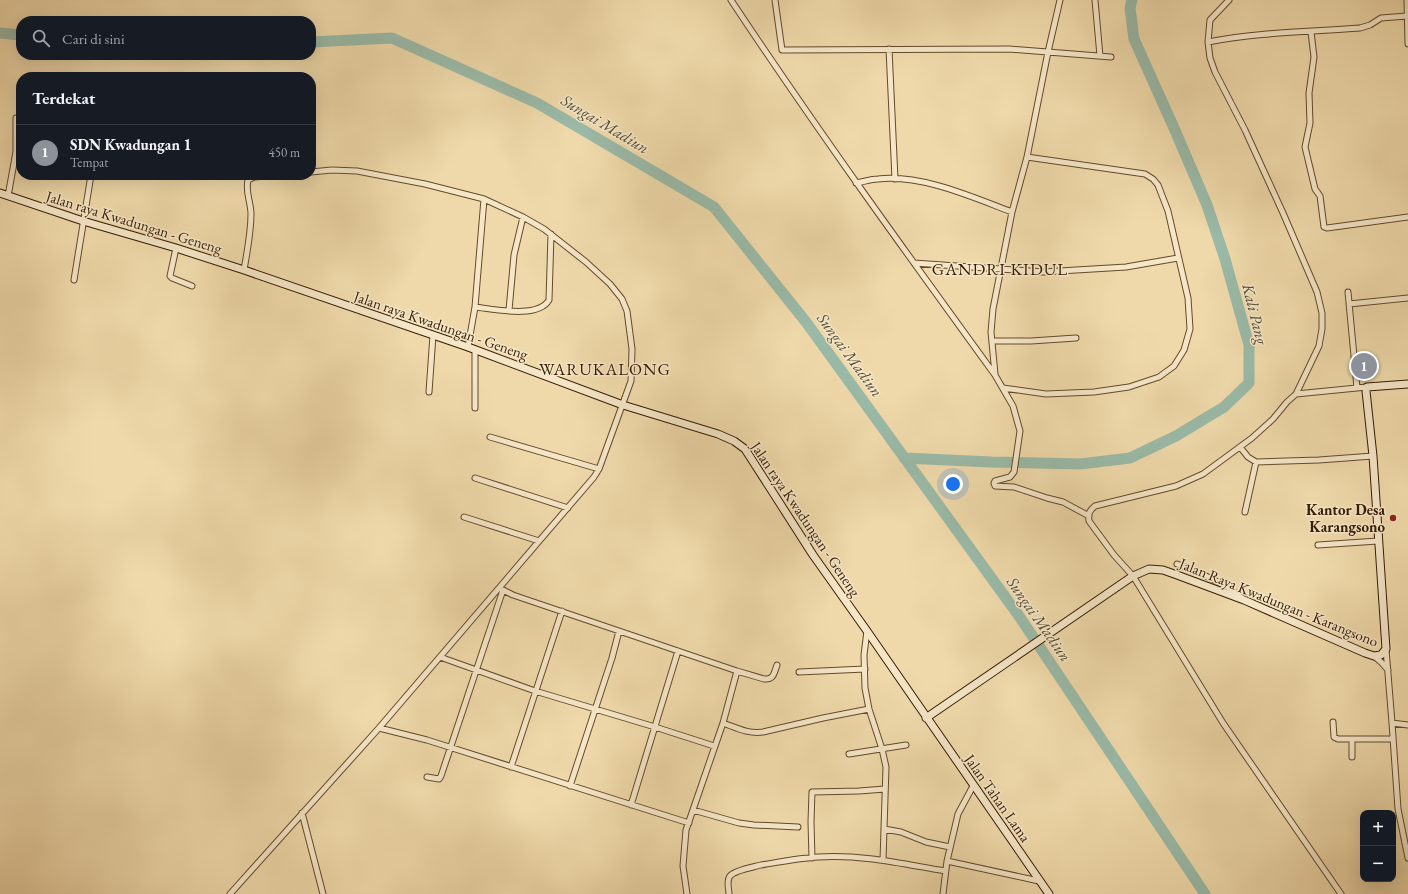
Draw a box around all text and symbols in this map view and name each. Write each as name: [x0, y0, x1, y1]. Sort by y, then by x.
search box: [16, 16, 316, 60]
icon: search: [30, 27, 52, 49]
text: Cari di sini: [62, 29, 125, 48]
text: Terdekat: [32, 87, 95, 109]
water label: Sungai Madiun: [556, 89, 653, 158]
text: SDN Kwadungan 1: [70, 135, 191, 154]
text: 1: [42, 144, 48, 161]
text: 450 m: [269, 144, 300, 161]
text: Tempat: [70, 154, 108, 171]
street label: Jalan raya Kwadungan - Geneng: [42, 186, 225, 258]
district label: GANDRI KIDUL: [932, 258, 1068, 280]
water label: Kali Pang: [1237, 280, 1273, 348]
street label: Jalan raya Kwadungan - Geneng: [350, 286, 531, 364]
water label: Sungai Madiun: [812, 308, 887, 401]
pin: 1: [1351, 351, 1377, 381]
district label: WARUKALONG: [539, 358, 671, 380]
street label: Jalan raya Kwadungan - Geneng: [746, 436, 865, 601]
your location: [943, 474, 963, 494]
place label: Kantor Desa Karangsono: [1306, 500, 1385, 536]
marker: Kantor Desa Karangsono: [1388, 513, 1398, 523]
street label: Jalan Raya Kwadungan - Karangsono: [1175, 553, 1381, 651]
water label: Sungai Madiun: [1002, 572, 1076, 665]
street label: Jalan Tahan Lama: [960, 749, 1035, 846]
map controls: [1360, 810, 1396, 882]
button: +: [1360, 810, 1396, 846]
button: −: [1360, 846, 1396, 882]

